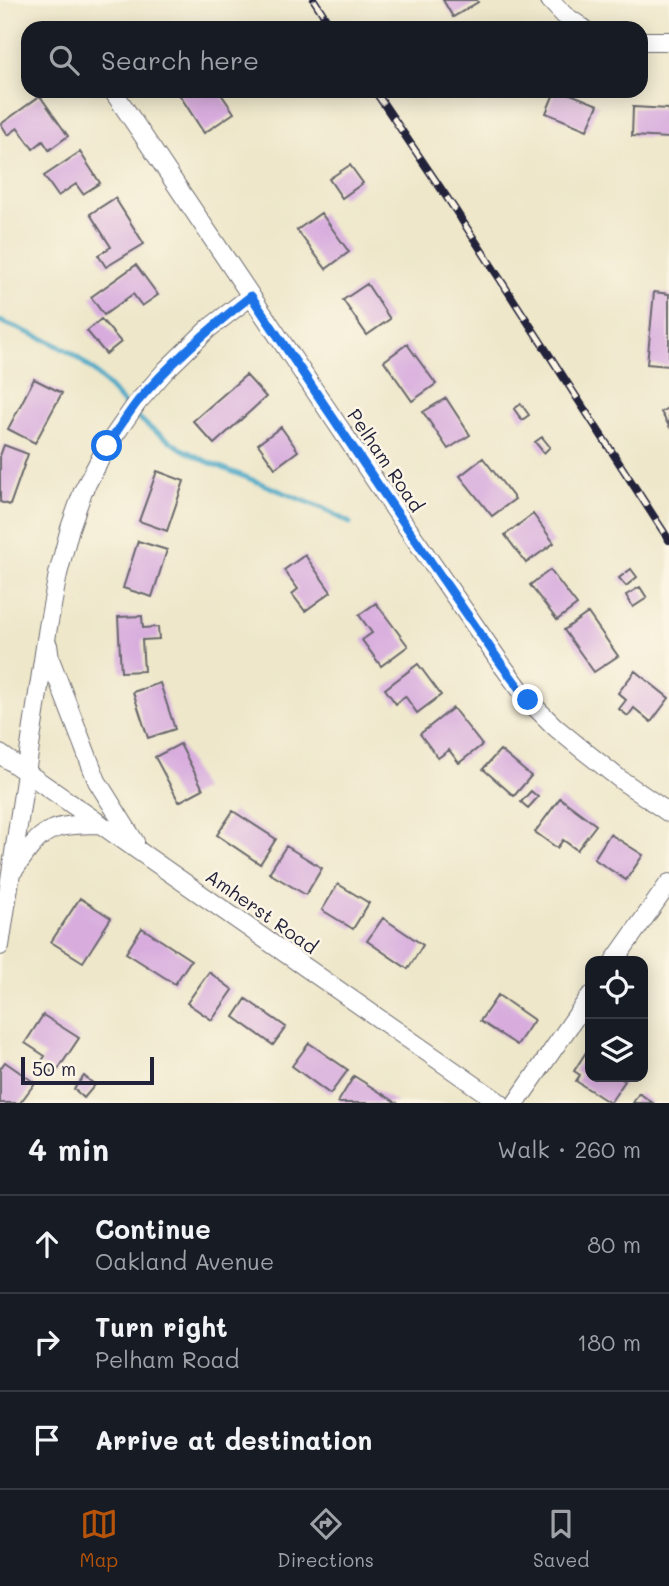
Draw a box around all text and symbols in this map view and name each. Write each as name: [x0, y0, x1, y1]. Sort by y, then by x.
search box: [21, 21, 648, 98]
icon: search: [45, 41, 83, 79]
text: Search here: [101, 43, 259, 77]
street label: Pelham Road: [342, 404, 430, 516]
route start: [91, 430, 122, 461]
route end: [512, 684, 543, 715]
street label: Amherst Road: [201, 863, 323, 959]
map controls: [585, 956, 648, 1082]
button: locate: [585, 956, 648, 1019]
button: layers: [585, 1019, 648, 1082]
scale bar: [21, 1054, 154, 1086]
text: 50 m: [32, 1056, 76, 1081]
text: 4 min: [28, 1129, 109, 1169]
text: Walk · 260 m: [497, 1134, 641, 1164]
text: Continue: [95, 1212, 211, 1246]
icon: ahead: [28, 1225, 66, 1263]
text: 80 m: [587, 1229, 641, 1259]
text: Oakland Avenue: [95, 1246, 274, 1276]
text: Turn right: [95, 1310, 228, 1344]
icon: right: [28, 1323, 66, 1361]
text: 180 m: [577, 1327, 641, 1357]
text: Pelham Road: [95, 1344, 239, 1374]
icon: arrive: [28, 1421, 66, 1459]
text: Arrive at destination: [95, 1423, 372, 1457]
tab: Map: [80, 1505, 118, 1572]
tab: Directions: [277, 1505, 374, 1572]
tab: Saved: [533, 1505, 589, 1572]

